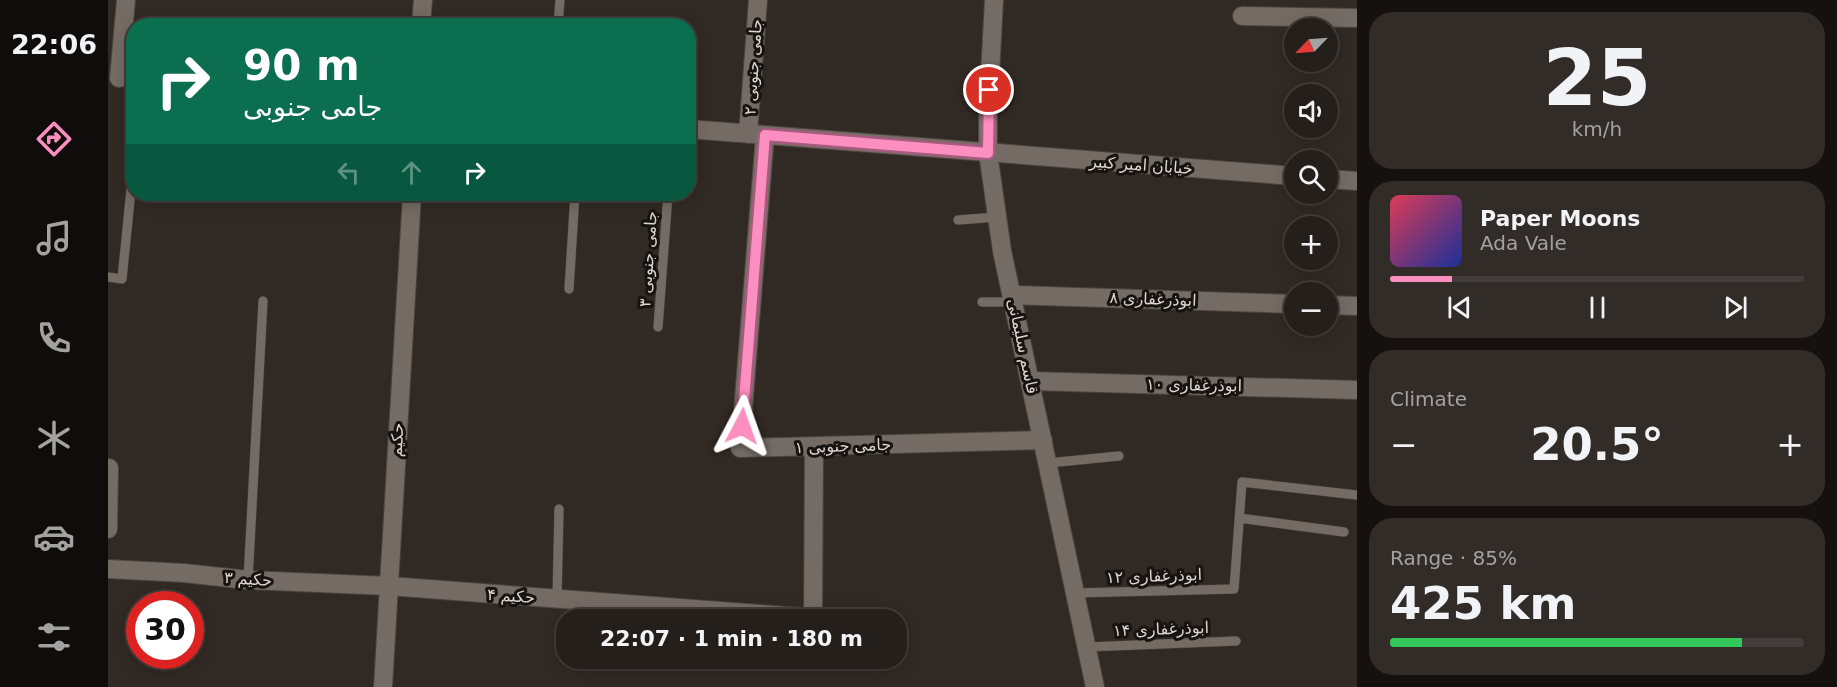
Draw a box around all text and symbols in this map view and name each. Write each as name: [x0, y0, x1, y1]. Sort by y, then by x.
street label: جامی جنوبی ۲: [740, 18, 767, 116]
north arrow: [1284, 18, 1338, 72]
map controls: [1284, 18, 1338, 336]
text: 22:06: [11, 29, 97, 60]
text: 25: [1543, 33, 1651, 123]
text: 90 m: [243, 41, 360, 90]
icon: right: [144, 42, 222, 120]
pin: [963, 64, 1014, 115]
icon: arrive: [972, 73, 1005, 106]
button: sound: [1284, 84, 1338, 138]
text: جامی جنوبی: [243, 91, 382, 122]
text: km/h: [1572, 117, 1622, 141]
icon: directions: [33, 118, 75, 160]
button: search: [1284, 150, 1338, 204]
street label: خیابان امیر کبیر: [1088, 152, 1193, 179]
icon: left: [332, 156, 365, 189]
icon: ahead: [395, 156, 428, 189]
icon: right: [458, 156, 491, 189]
text: Paper Moons: [1480, 206, 1640, 231]
street label: جامی جنوبی ۳: [635, 210, 662, 308]
button: +: [1284, 216, 1338, 270]
icon: music: [33, 217, 75, 259]
text: Ada Vale: [1480, 231, 1567, 255]
button: −: [1284, 282, 1338, 336]
street label: ابوذرغفاری ۸: [1109, 288, 1197, 311]
icon: previous: [1443, 291, 1476, 324]
icon: pause: [1581, 291, 1614, 324]
icon: next: [1719, 291, 1752, 324]
street label: قاسم سلیمانی: [1004, 297, 1042, 395]
icon: phone: [33, 317, 75, 359]
street label: ابوذرغفاری ۱۰: [1146, 375, 1242, 396]
text: Climate: [1390, 387, 1467, 411]
position arrow: [710, 394, 774, 458]
icon: climate: [33, 417, 75, 459]
text: 20.5°: [1530, 418, 1664, 471]
street label: حکیم: [387, 422, 407, 458]
text: −: [1390, 425, 1418, 464]
text: +: [1776, 425, 1804, 464]
street label: جامی جنوبی ۱: [795, 435, 891, 458]
icon: car: [33, 516, 75, 558]
text: Range · 85%: [1390, 546, 1517, 570]
street label: ابوذرغفاری ۱۲: [1106, 565, 1202, 588]
street label: حکیم ۳: [223, 568, 273, 590]
text: 425 km: [1390, 577, 1576, 630]
street label: حکیم ۴: [486, 585, 536, 607]
speed limit sign: 30: [126, 591, 204, 669]
icon: filters: [33, 616, 75, 658]
street label: ابوذرغفاری ۱۴: [1113, 618, 1209, 641]
text: 22:07 · 1 min · 180 m: [600, 626, 863, 651]

